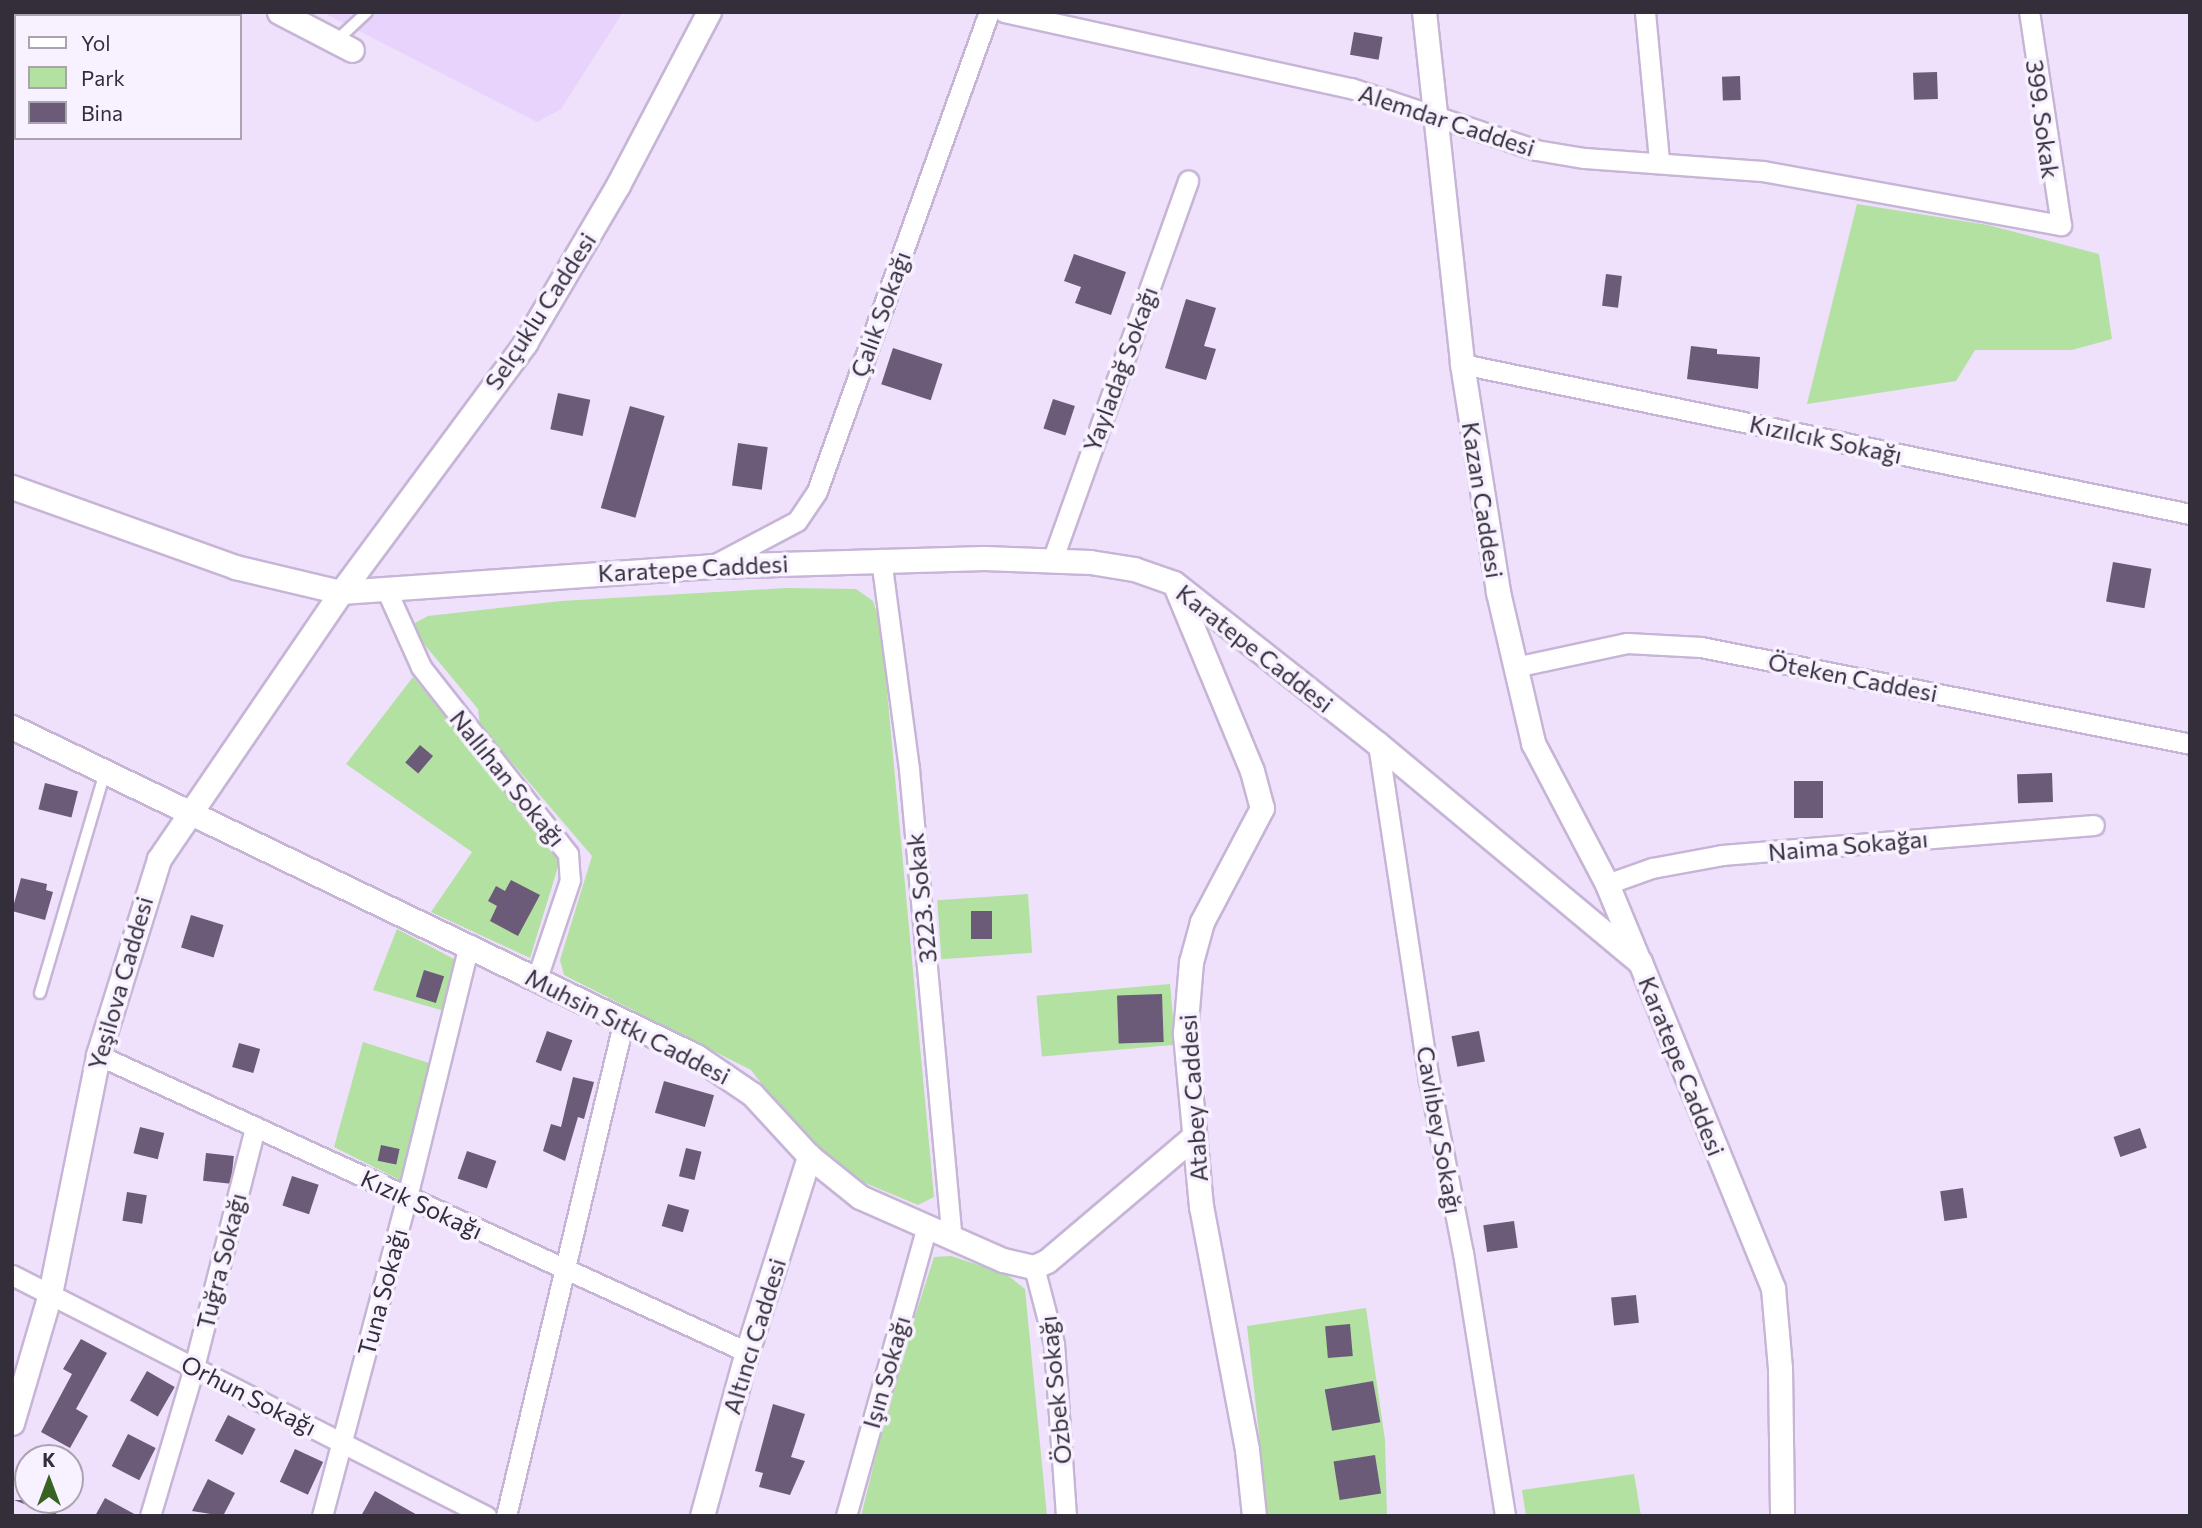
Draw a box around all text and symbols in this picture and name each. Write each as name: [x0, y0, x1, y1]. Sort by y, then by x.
legend: [14, 14, 242, 140]
text: Yol: [81, 30, 111, 55]
street label: 399. Sokak: [2020, 58, 2066, 180]
text: Park: [81, 65, 125, 90]
street label: Alemdar Caddesi: [1355, 78, 1539, 162]
text: Bina: [81, 100, 123, 125]
street label: Selçuklu Caddesi: [478, 227, 602, 395]
street label: Çalık Sokağı: [844, 247, 916, 381]
street label: Yayladağ Sokağı: [1077, 282, 1163, 456]
street label: Kızılcık Sokağı: [1747, 409, 1905, 469]
street label: Kazan Caddesi: [1456, 420, 1510, 580]
street label: Karatepe Caddesi: [597, 549, 789, 587]
street label: Karatepe Caddesi: [1171, 578, 1339, 718]
street label: Öteken Caddesi: [1766, 646, 1940, 708]
street label: Nallıhan Sokağı: [444, 704, 572, 852]
street label: Naima Sokağaı: [1767, 824, 1929, 866]
street label: 3223. Sokak: [900, 831, 942, 965]
street label: Yeşilova Caddesi: [82, 893, 158, 1073]
street label: Muhsin Sıtkı Caddesi: [521, 962, 735, 1090]
street label: Karatepe Caddesi: [1633, 972, 1731, 1160]
street label: Atabey Caddesi: [1173, 1013, 1213, 1183]
street label: Cavlıbey Sokağı: [1411, 1044, 1469, 1216]
street label: Kızık Sokağı: [356, 1163, 488, 1245]
street label: Tuğra Sokağı: [190, 1190, 252, 1332]
street label: Tuna Sokağı: [351, 1225, 413, 1359]
street label: Altıncı Caddesi: [717, 1255, 791, 1417]
street label: Işın Sokağı: [856, 1313, 916, 1431]
street label: Özbek Sokağı: [1033, 1314, 1077, 1466]
street label: Orhun Sokağı: [177, 1349, 321, 1441]
north arrow: [14, 1444, 84, 1514]
text: K: [42, 1448, 56, 1471]

